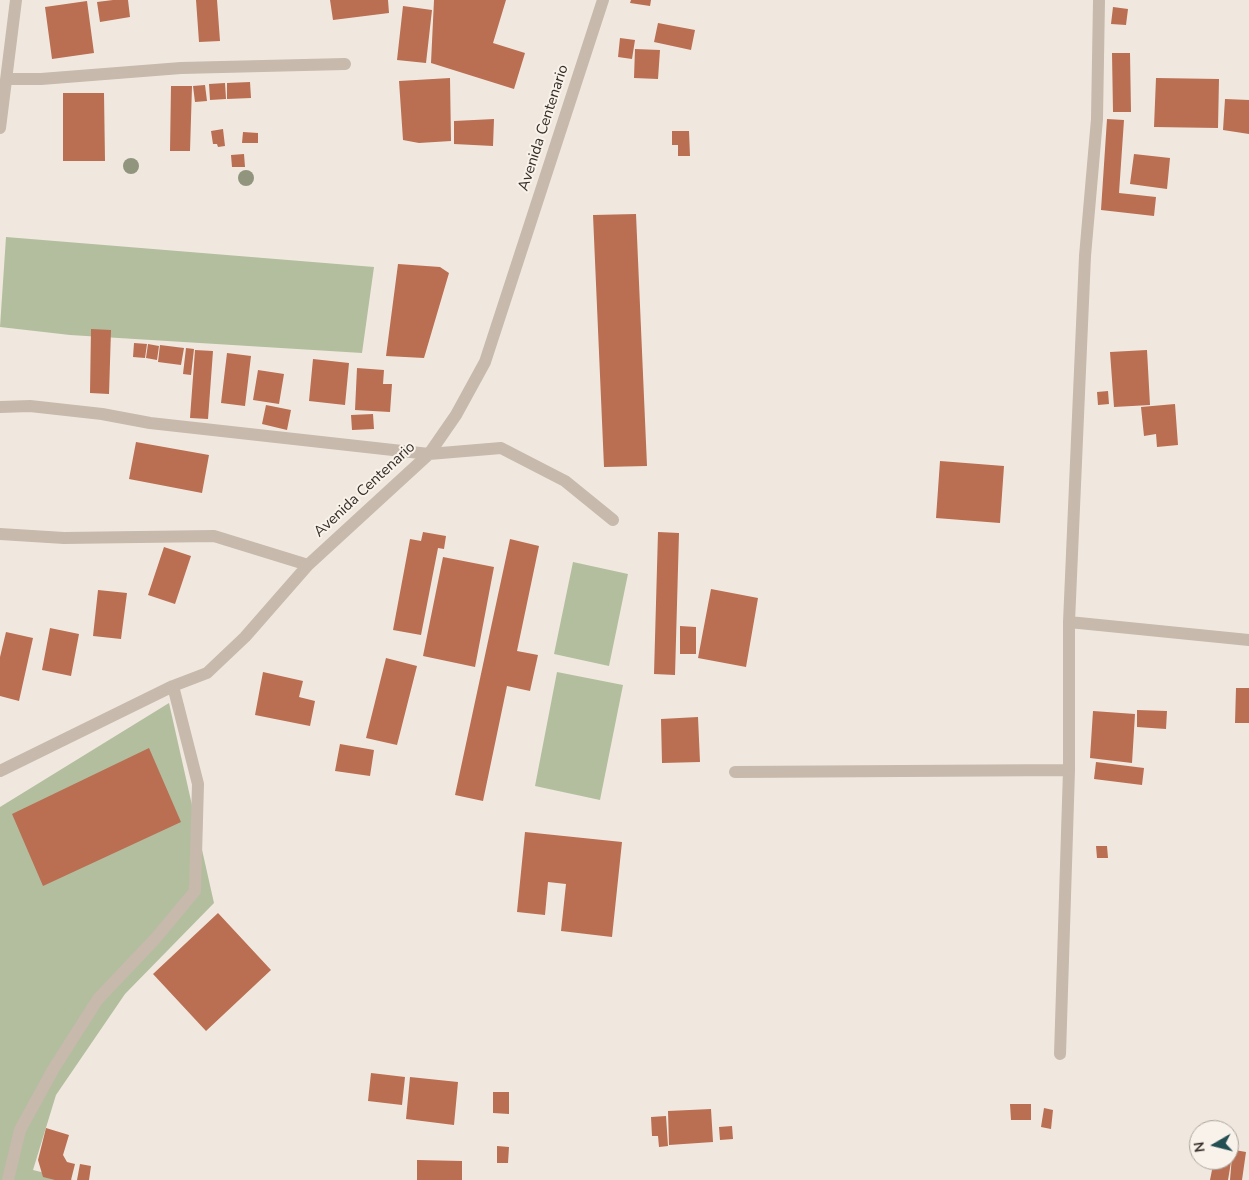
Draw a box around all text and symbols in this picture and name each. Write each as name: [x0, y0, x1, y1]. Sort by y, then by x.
street label: Avenida Centenario: [515, 63, 573, 193]
street label: Avenida Centenario: [311, 439, 419, 541]
north arrow: [1189, 1120, 1239, 1170]
text: N: [1190, 1141, 1210, 1154]

